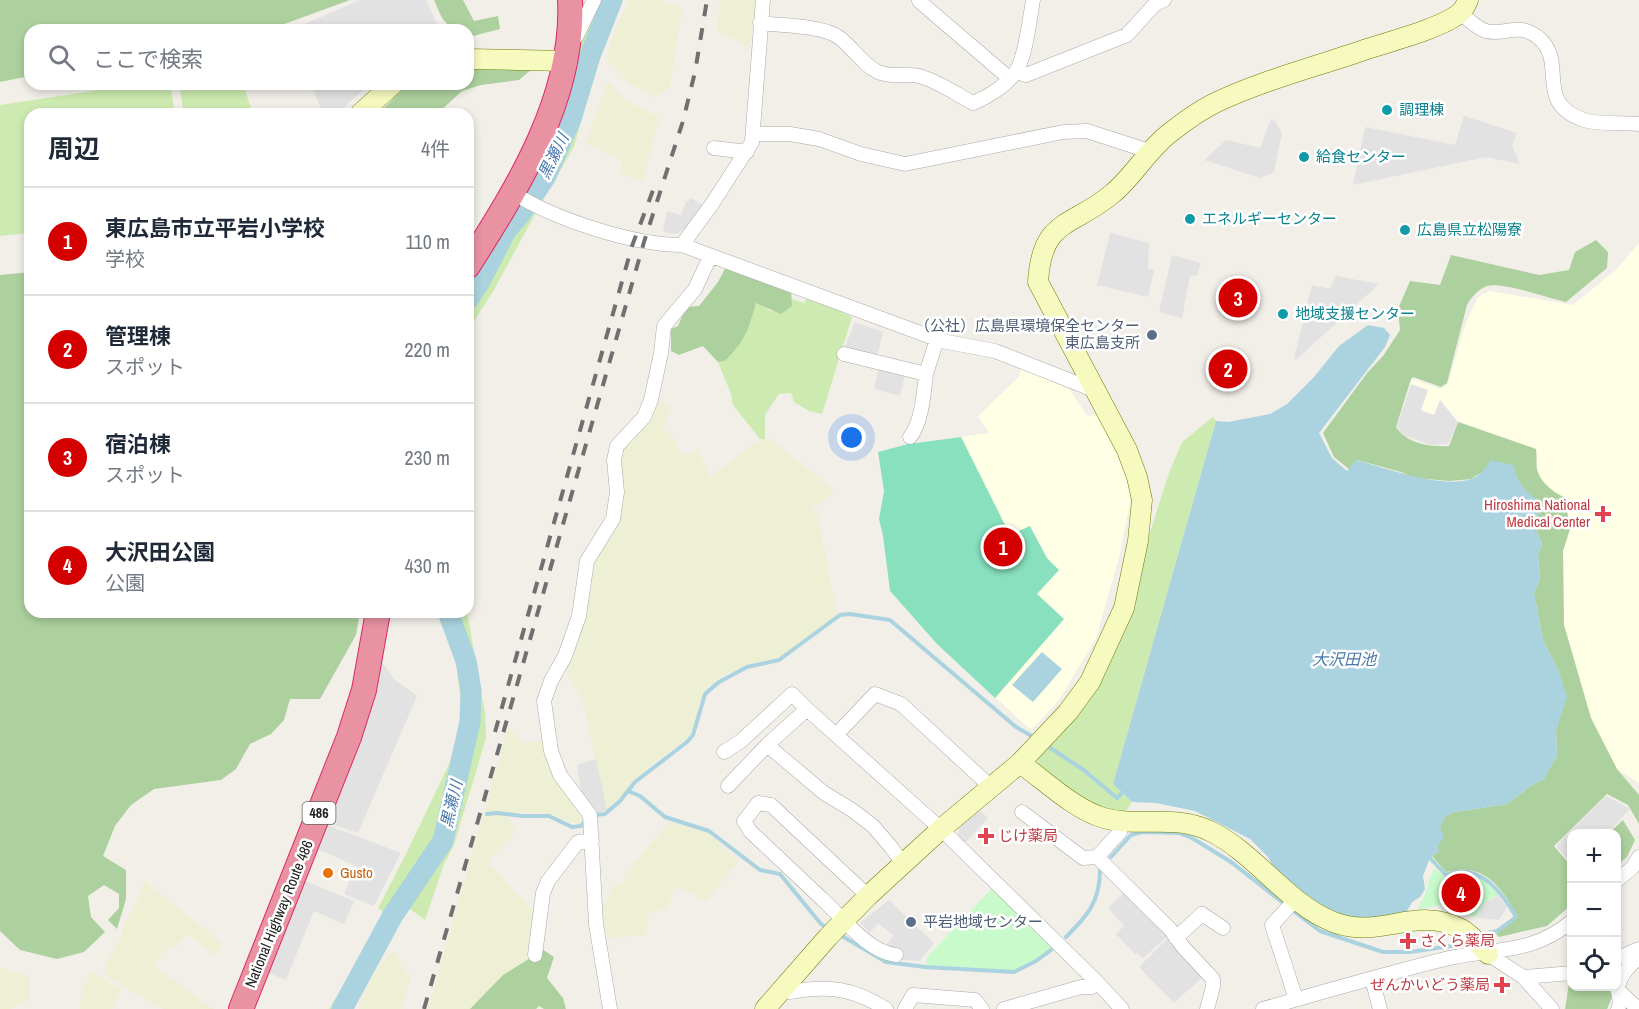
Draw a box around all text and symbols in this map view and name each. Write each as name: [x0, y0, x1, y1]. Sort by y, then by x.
search box: [24, 24, 474, 90]
icon: search: [45, 41, 78, 74]
text: ここで検索: [93, 44, 203, 74]
place label: 調理棟: [1399, 99, 1444, 120]
marker: 調理棟: [1380, 103, 1394, 117]
water label: 黒瀬川: [533, 128, 574, 182]
text: 周辺: [48, 131, 100, 166]
text: 4件: [421, 135, 450, 162]
place label: 給食センター: [1316, 146, 1406, 167]
marker: 給食センター: [1297, 150, 1311, 164]
place label: エネルギーセンター: [1202, 208, 1337, 229]
marker: エネルギーセンター: [1183, 212, 1197, 226]
text: 東広島市立平岩小学校: [105, 213, 325, 243]
place label: 広島県立松陽寮: [1417, 219, 1522, 240]
marker: 広島県立松陽寮: [1398, 223, 1412, 237]
text: 1: [63, 228, 72, 255]
text: 110 m: [406, 228, 450, 255]
text: 学校: [105, 245, 145, 272]
pin: 3: [1218, 276, 1258, 320]
place label: 地域支援センター: [1295, 303, 1415, 324]
marker: 地域支援センター: [1276, 307, 1290, 321]
place label: （公社）広島県環境保全センター 東広島支所: [915, 315, 1140, 353]
text: 管理棟: [105, 321, 171, 351]
marker: （公社）広島県環境保全センター 東広島支所: [1145, 328, 1159, 342]
text: 2: [63, 336, 72, 363]
text: 220 m: [404, 336, 450, 363]
pin: 2: [1208, 346, 1248, 392]
text: スポット: [105, 353, 185, 380]
your location: [837, 423, 866, 452]
text: 宿泊棟: [105, 429, 171, 459]
text: 3: [63, 444, 72, 471]
text: 230 m: [404, 444, 450, 471]
text: スポット: [105, 461, 185, 488]
place label: Hiroshima National Medical Center: [1484, 494, 1590, 532]
marker: Hiroshima National Medical Center: [1594, 505, 1612, 523]
pin: 1: [984, 524, 1022, 570]
text: 大沢田公園: [105, 537, 215, 567]
text: 4: [63, 552, 72, 579]
text: 430 m: [404, 552, 450, 579]
text: 公園: [105, 569, 145, 596]
water label: 大沢田池: [1312, 648, 1378, 670]
water label: 黒瀬川: [435, 776, 468, 830]
road number: 486: [302, 802, 336, 824]
place label: じけ薬局: [998, 825, 1058, 846]
marker: じけ薬局: [979, 829, 993, 843]
map controls: [1567, 829, 1621, 991]
button: +: [1567, 829, 1621, 883]
street label: National Highway Route 486: [239, 837, 318, 991]
place label: Gusto: [340, 862, 373, 883]
marker: Gusto: [321, 866, 335, 880]
pin: 4: [1442, 870, 1480, 916]
button: −: [1567, 883, 1621, 937]
place label: 平岩地域センター: [923, 911, 1043, 932]
marker: 平岩地域センター: [904, 915, 918, 929]
place label: さくら薬局: [1420, 930, 1495, 951]
marker: さくら薬局: [1401, 934, 1415, 948]
button: locate: [1567, 937, 1621, 991]
place label: ぜんかいどう薬局: [1370, 974, 1490, 995]
marker: ぜんかいどう薬局: [1495, 978, 1509, 992]

